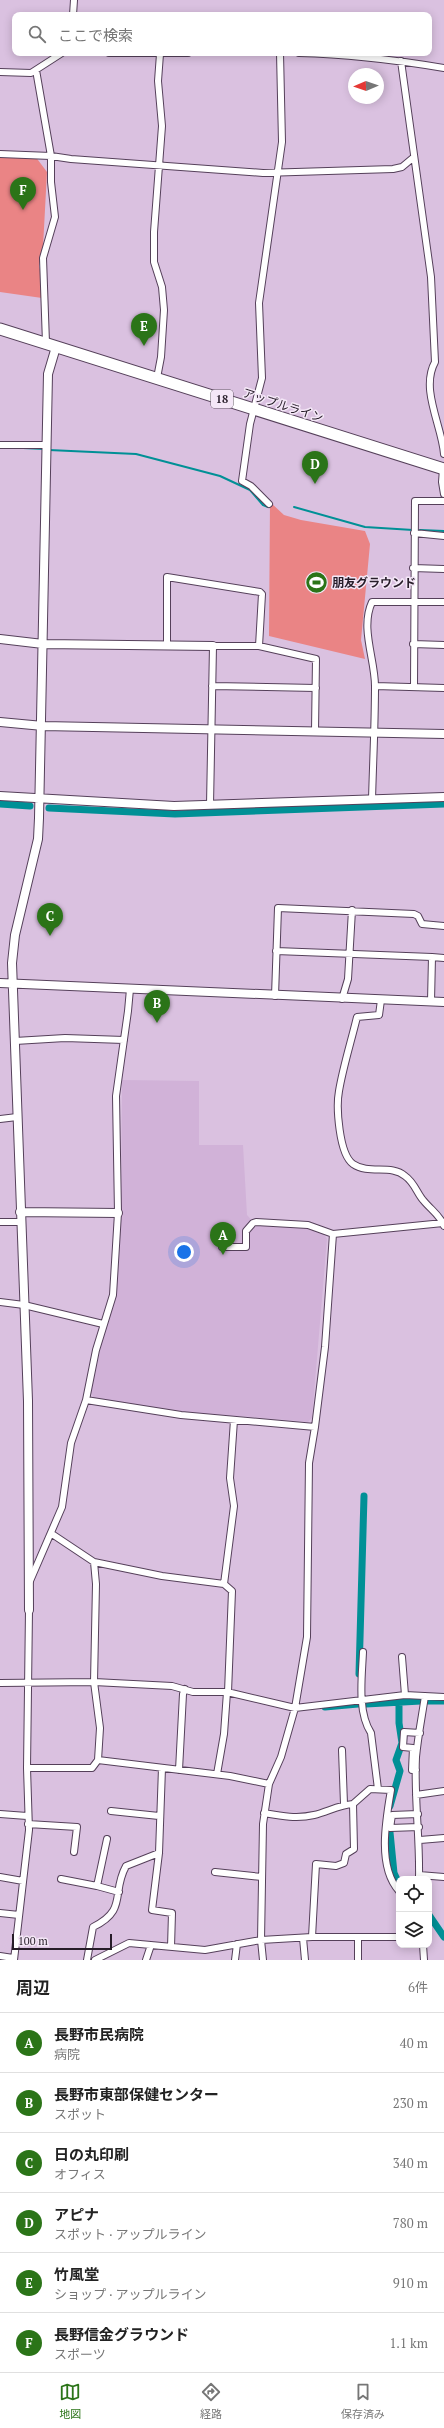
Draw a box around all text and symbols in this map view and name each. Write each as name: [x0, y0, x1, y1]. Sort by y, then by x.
search box: [12, 12, 432, 56]
icon: search: [26, 23, 48, 45]
text: ここで検索: [58, 25, 133, 45]
north arrow: [348, 68, 384, 104]
pin: F: [10, 177, 36, 210]
pin: E: [131, 313, 157, 346]
street label: アップルライン: [241, 385, 325, 425]
road number: 18: [211, 390, 233, 408]
pin: D: [302, 451, 328, 484]
sports icon: 朋友グラウンド: [304, 569, 330, 595]
place label: 朋友グラウンド: [332, 575, 416, 590]
pin: C: [37, 903, 63, 936]
pin: B: [144, 990, 170, 1023]
pin: A: [210, 1222, 236, 1255]
your location: [174, 1242, 194, 1262]
map controls: [396, 1876, 432, 1948]
button: locate: [396, 1876, 432, 1912]
button: layers: [396, 1912, 432, 1948]
scale bar: [12, 1932, 112, 1951]
text: 100 m: [18, 1934, 48, 1948]
text: 周辺: [16, 1976, 50, 1999]
text: 6件: [408, 1978, 428, 1996]
text: 長野市民病院: [54, 2024, 144, 2044]
text: A: [24, 2034, 34, 2052]
text: 40 m: [400, 2034, 428, 2052]
text: 病院: [54, 2045, 80, 2063]
text: 長野市東部保健センター: [54, 2084, 219, 2104]
text: B: [25, 2094, 33, 2112]
text: 230 m: [393, 2094, 428, 2112]
text: スポット: [54, 2105, 106, 2123]
text: 日の丸印刷: [54, 2144, 129, 2164]
text: C: [25, 2154, 33, 2172]
text: 340 m: [393, 2154, 428, 2172]
text: オフィス: [54, 2165, 106, 2183]
text: アピナ: [54, 2204, 99, 2224]
text: D: [24, 2214, 34, 2232]
text: 780 m: [393, 2214, 428, 2232]
text: スポット · アップルライン: [54, 2225, 206, 2243]
text: 竹風堂: [54, 2264, 99, 2284]
text: E: [25, 2274, 33, 2292]
text: 910 m: [393, 2274, 428, 2292]
text: ショップ · アップルライン: [54, 2285, 206, 2303]
text: 長野信金グラウンド: [54, 2324, 189, 2344]
text: F: [25, 2334, 33, 2352]
text: 1.1 km: [389, 2334, 428, 2352]
text: スポーツ: [54, 2345, 106, 2363]
tab: 地図: [59, 2381, 81, 2421]
tab: 経路: [200, 2381, 222, 2421]
tab: 保存済み: [341, 2381, 385, 2421]

